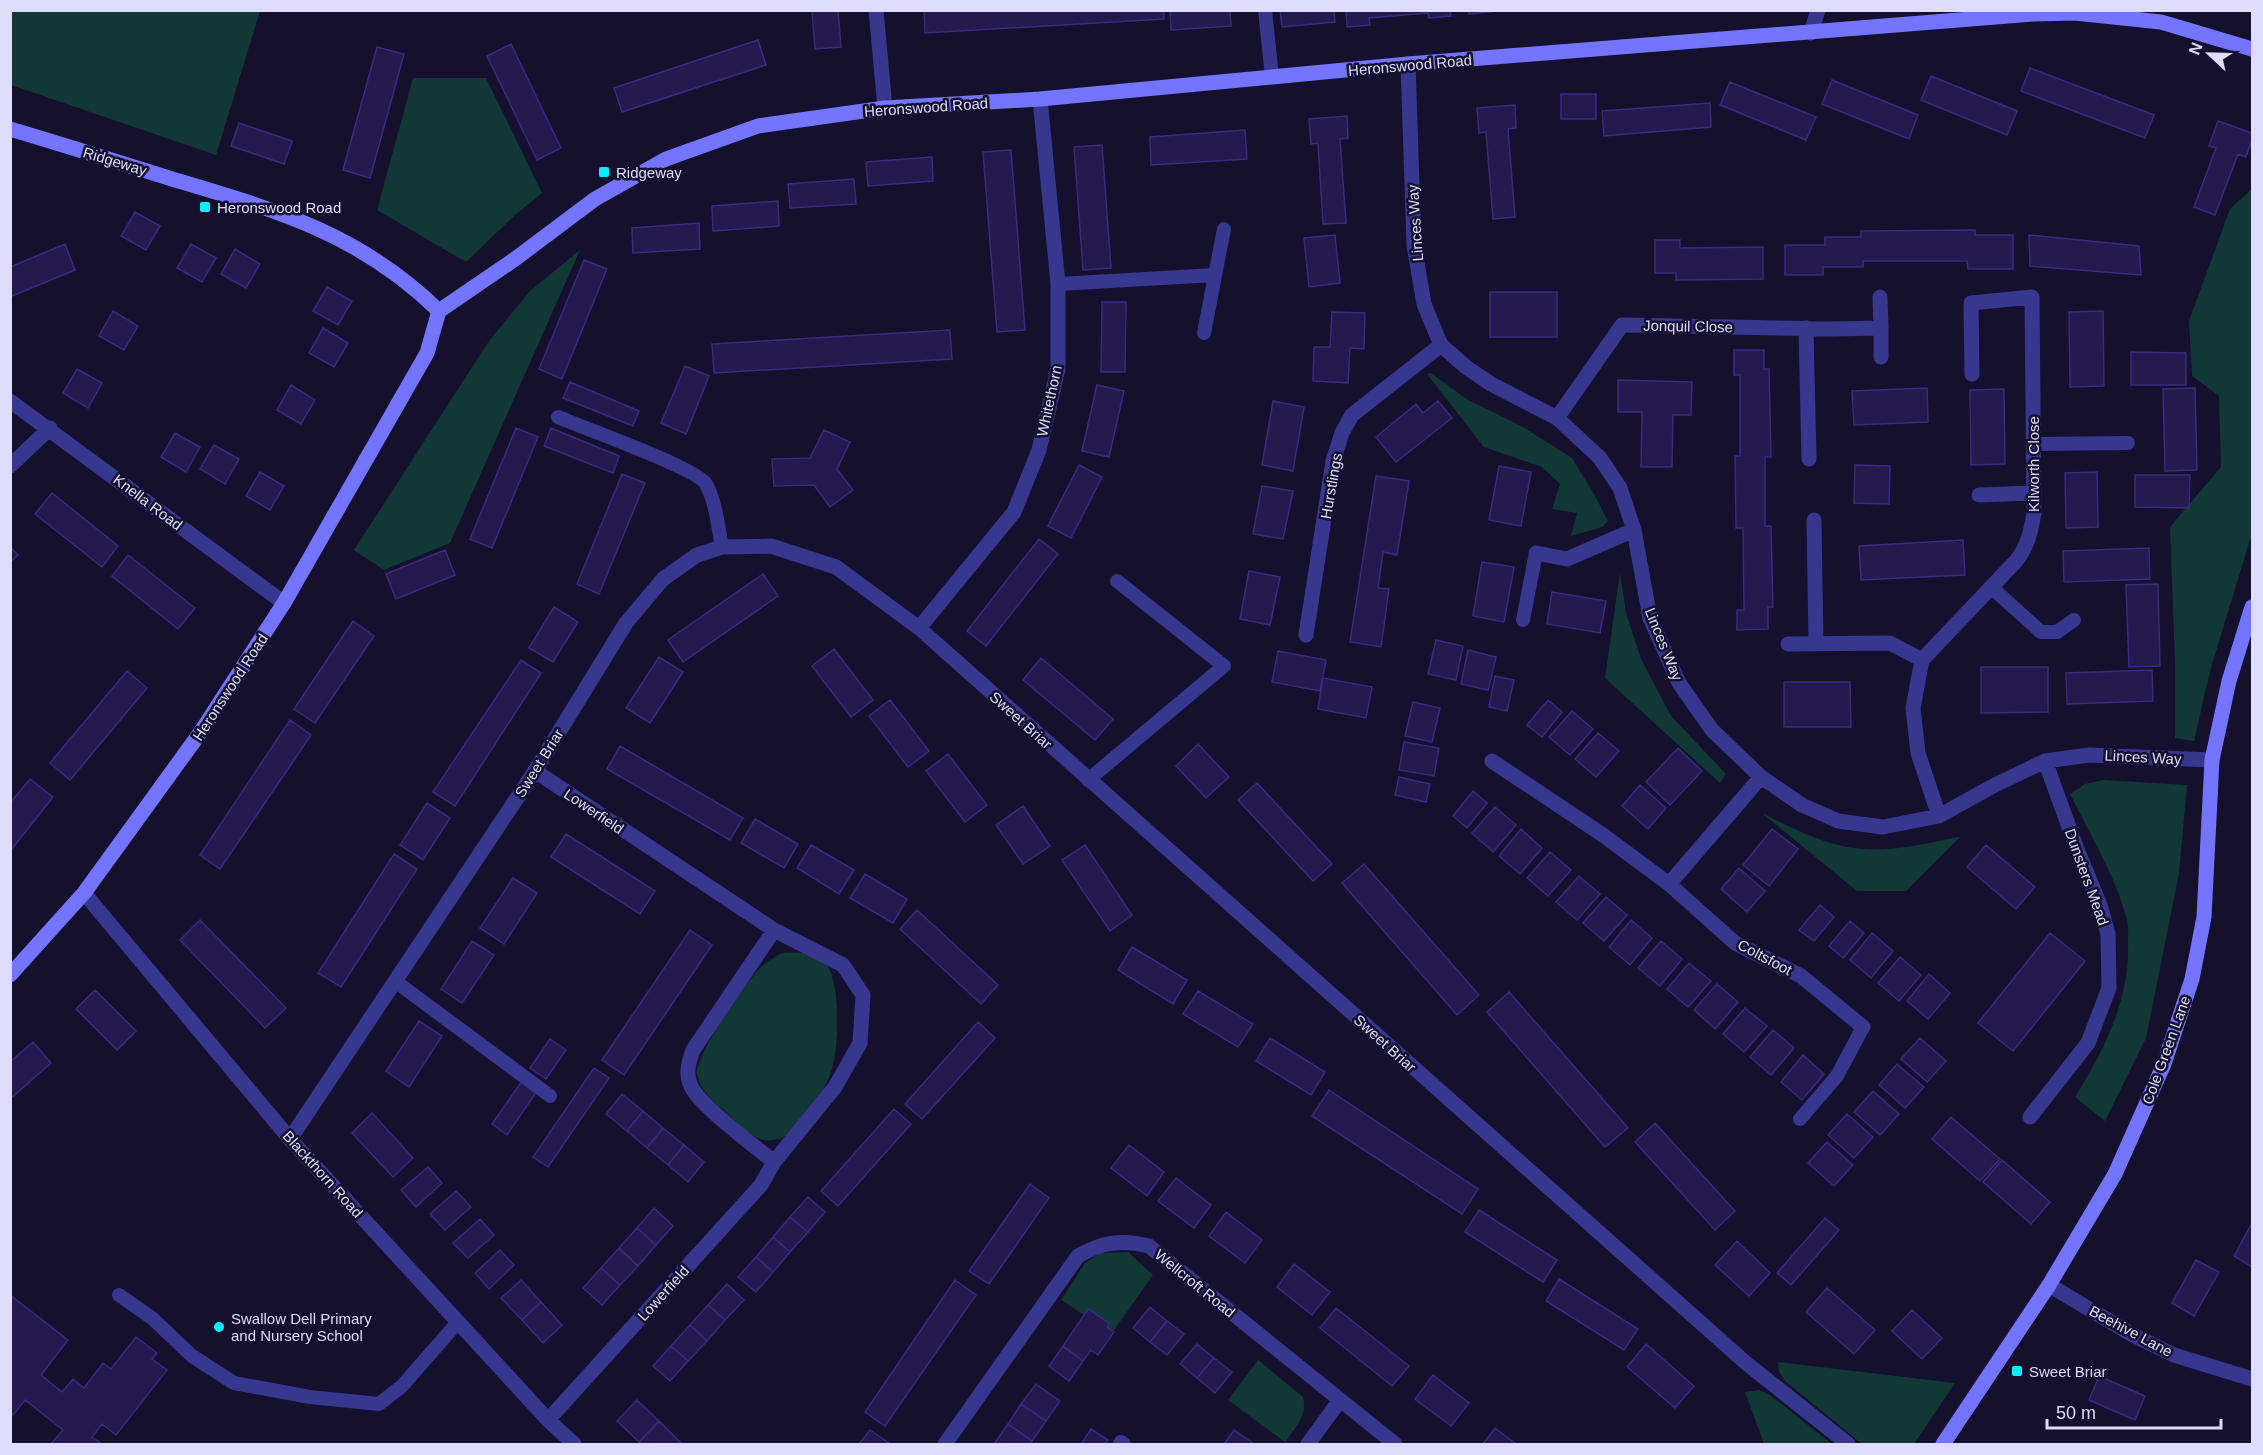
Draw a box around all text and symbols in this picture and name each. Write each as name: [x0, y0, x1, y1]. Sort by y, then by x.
north arrow: [2179, 24, 2239, 84]
text: N: [2186, 40, 2206, 57]
street label: Heronswood Road: [1347, 51, 1473, 79]
street label: Heronswood Road: [863, 94, 989, 120]
street label: Ridgeway: [81, 143, 149, 179]
place label: Ridgeway: [616, 164, 682, 181]
marker: Ridgeway: [597, 165, 611, 179]
street label: Linces Way: [1404, 184, 1426, 262]
place label: Heronswood Road: [217, 199, 341, 216]
marker: Heronswood Road: [198, 200, 212, 214]
street label: Jonquil Close: [1643, 317, 1733, 335]
street label: Whitethorn: [1033, 364, 1065, 438]
street label: Kilworth Close: [2025, 416, 2042, 512]
street label: Hurstlings: [1317, 452, 1345, 520]
street label: Knella Road: [110, 471, 186, 533]
street label: Linces Way: [1642, 605, 1686, 683]
street label: Heronswood Road: [189, 630, 271, 744]
street label: Sweet Briar: [987, 688, 1055, 752]
street label: Sweet Briar: [511, 726, 567, 800]
street label: Linces Way: [2104, 746, 2182, 768]
street label: Lowerfield: [561, 785, 627, 837]
street label: Dunsters Mead: [2062, 826, 2112, 928]
street label: Coltsfoot: [1735, 936, 1796, 979]
street label: Cole Green Lane: [2138, 993, 2194, 1107]
street label: Sweet Briar: [1351, 1011, 1419, 1075]
street label: Blackthorn Road: [280, 1127, 366, 1221]
street label: Wellcroft Road: [1152, 1246, 1238, 1320]
street label: Lowerfield: [634, 1262, 692, 1324]
street label: Beehive Lane: [2087, 1302, 2175, 1360]
place label: Swallow Dell Primary and Nursery School: [231, 1310, 372, 1344]
marker: Swallow Dell Primary and Nursery School: [212, 1320, 226, 1334]
place label: Sweet Briar: [2029, 1363, 2107, 1380]
marker: Sweet Briar: [2010, 1364, 2024, 1378]
scale bar: [2047, 1392, 2221, 1430]
text: 50 m: [2056, 1403, 2096, 1423]

